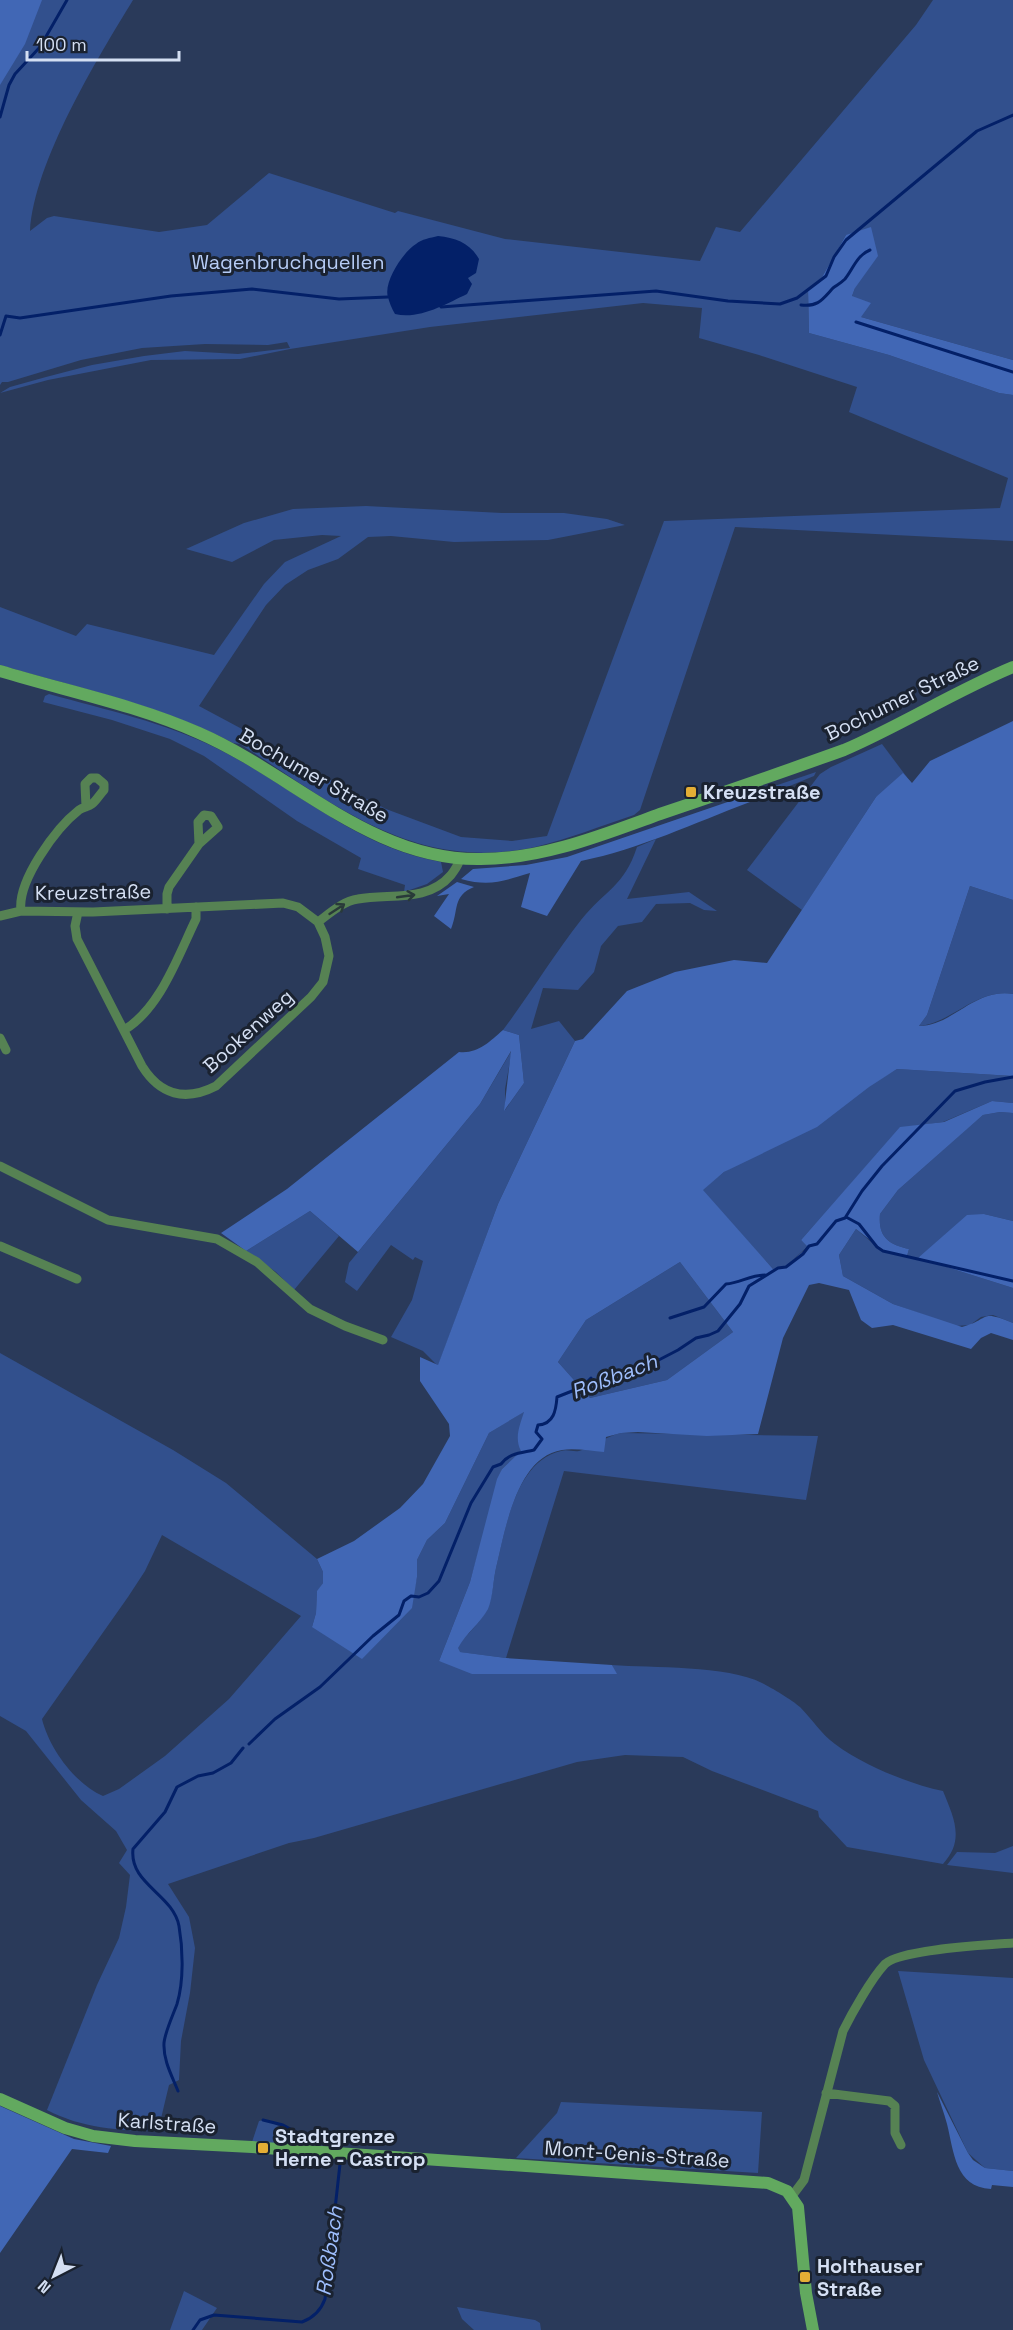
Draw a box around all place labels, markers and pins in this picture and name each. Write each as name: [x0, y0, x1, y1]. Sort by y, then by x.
place label: Kreuzstraße: [703, 779, 821, 805]
marker: Kreuzstraße: [684, 785, 698, 799]
place label: Stadtgrenze Herne - Castrop: [275, 2123, 426, 2172]
marker: Stadtgrenze Herne - Castrop: [256, 2141, 270, 2155]
place label: Holthauser Straße: [817, 2253, 923, 2302]
marker: Holthauser Straße: [798, 2270, 812, 2284]

